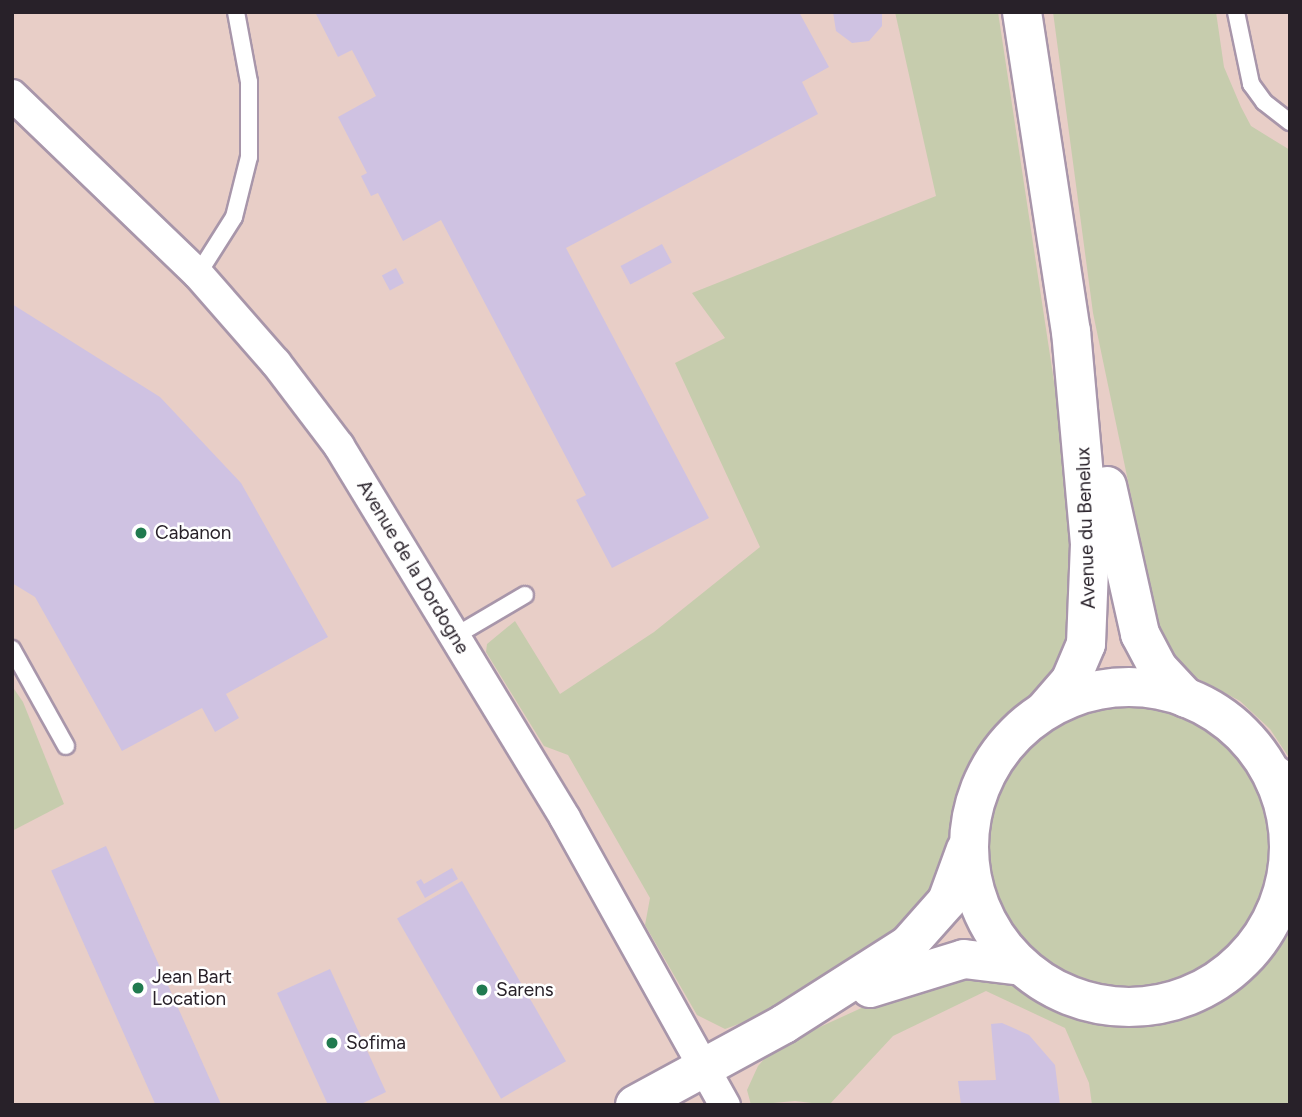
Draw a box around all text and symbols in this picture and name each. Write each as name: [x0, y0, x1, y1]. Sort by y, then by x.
street label: Avenue du Benelux: [1072, 447, 1100, 609]
street label: Avenue de la Dordogne: [352, 476, 474, 658]
place label: Cabanon: [155, 522, 231, 544]
marker: Cabanon: [133, 525, 149, 541]
place label: Jean Bart Location: [152, 966, 232, 1010]
place label: Sarens: [496, 979, 554, 1001]
marker: Jean Bart Location: [130, 980, 146, 996]
marker: Sarens: [474, 982, 490, 998]
place label: Sofima: [346, 1032, 406, 1054]
marker: Sofima: [324, 1035, 340, 1051]

